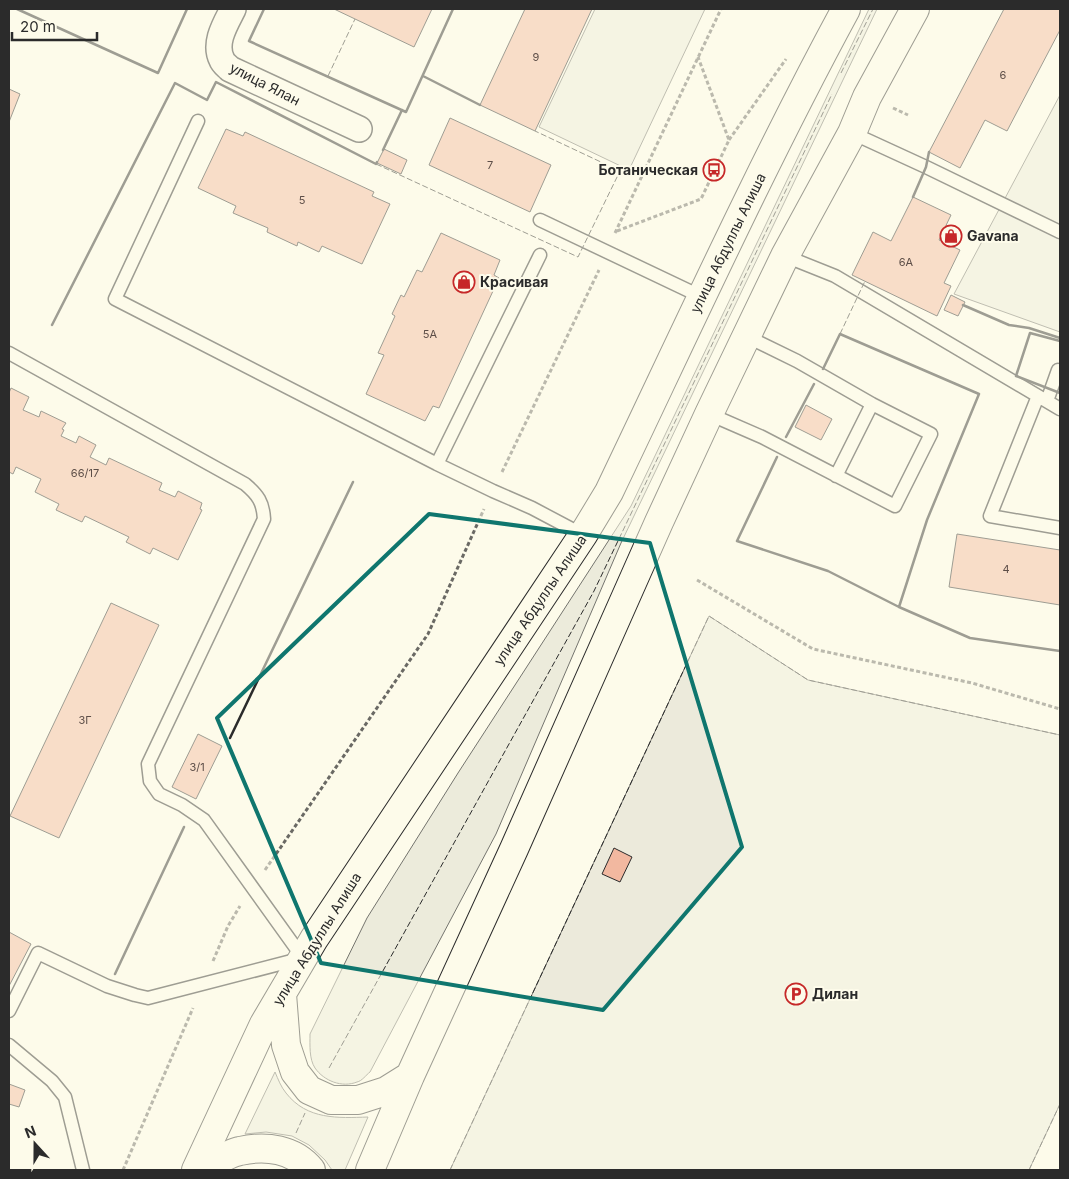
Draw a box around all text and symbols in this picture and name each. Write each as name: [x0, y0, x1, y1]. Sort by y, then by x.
scale bar: [12, 10, 98, 42]
text: 20 m: [20, 17, 56, 36]
house number: 9: [533, 50, 540, 64]
street label: улица Ялан: [227, 59, 303, 109]
house number: 6: [1000, 68, 1007, 82]
house number: 7: [487, 158, 493, 172]
bus stop icon: Ботаническая: [702, 158, 726, 182]
place label: Ботаническая: [598, 161, 698, 178]
street label: улица Абдуллы Алиша: [686, 170, 769, 315]
house number: 5: [299, 193, 306, 207]
shop icon: Gavana: [939, 224, 963, 248]
place label: Gavana: [967, 227, 1019, 244]
house number: 6А: [899, 255, 914, 269]
shop icon: Красивая: [452, 270, 476, 294]
place label: Красивая: [480, 273, 548, 290]
house number: 5А: [423, 327, 438, 341]
house number: 66/17: [71, 466, 99, 480]
street label: улица Абдуллы Алиша: [490, 531, 590, 668]
house number: 4: [1002, 562, 1010, 576]
house number: 3Г: [78, 713, 92, 727]
house number: 3/1: [189, 760, 205, 774]
street label: улица Абдуллы Алиша: [269, 869, 364, 1008]
parking icon: Дилан: [784, 982, 808, 1006]
place label: Дилан: [812, 985, 858, 1002]
north arrow: [10, 1119, 60, 1169]
text: N: [22, 1122, 38, 1141]

